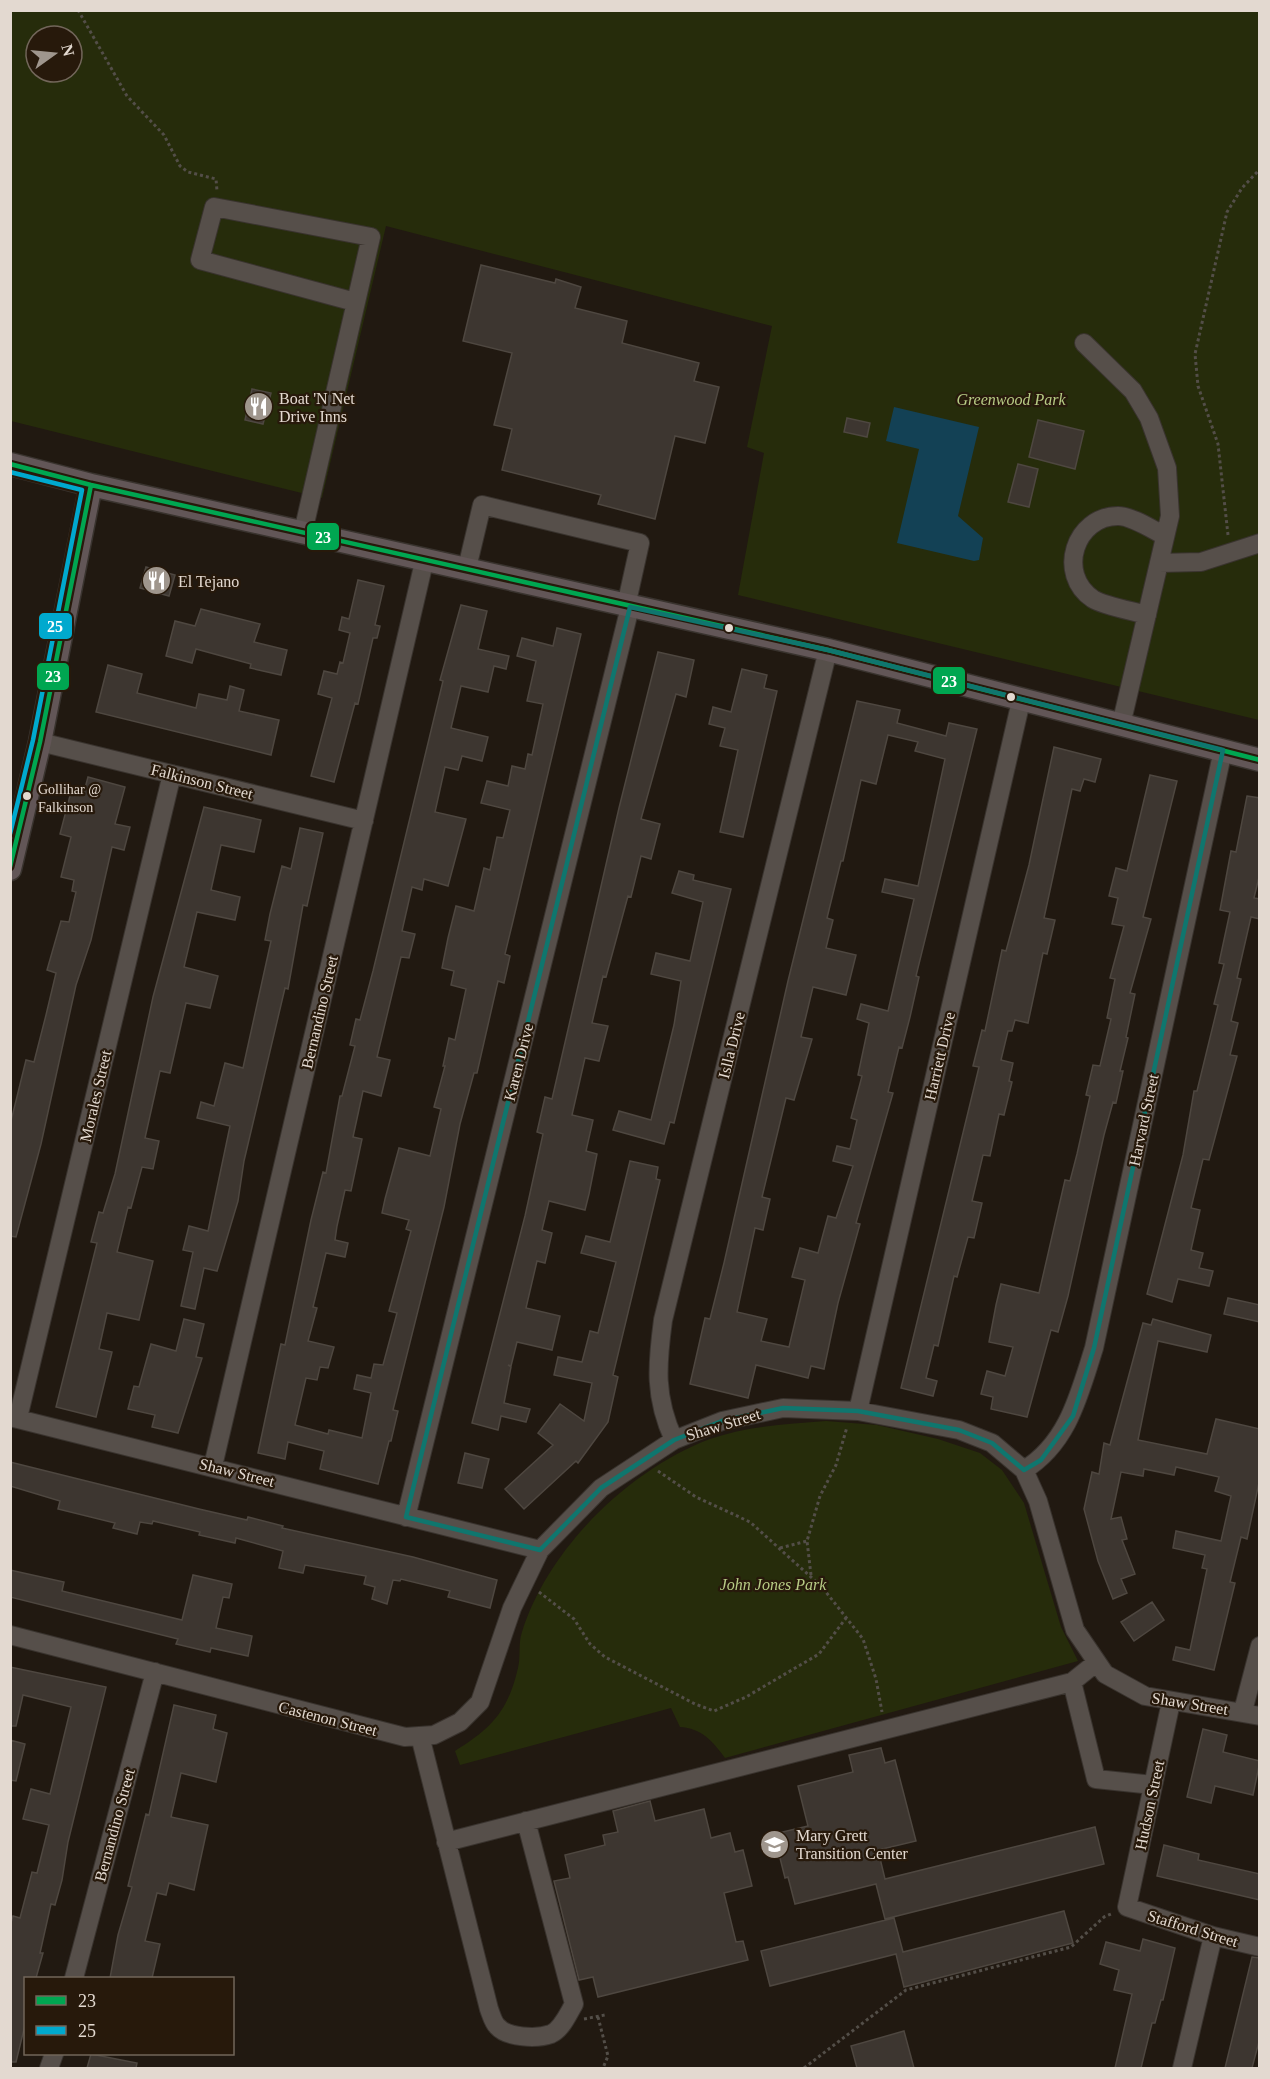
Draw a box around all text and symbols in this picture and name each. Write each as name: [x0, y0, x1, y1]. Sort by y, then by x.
north arrow: [24, 24, 84, 84]
text: N: [58, 42, 78, 58]
place label: Boat 'N Net Drive Inns: [279, 390, 355, 425]
restaurant icon: Boat 'N Net Drive Inns: [242, 391, 274, 423]
park label: Greenwood Park: [956, 391, 1066, 408]
line badge: 23: [306, 522, 340, 551]
text: 23: [315, 529, 331, 546]
restaurant icon: El Tejano: [141, 565, 173, 597]
place label: El Tejano: [178, 573, 239, 591]
line badge: 25: [38, 612, 73, 640]
text: 25: [47, 618, 63, 635]
unlabelled marker: [723, 622, 735, 634]
line badge: 23: [36, 662, 70, 691]
line badge: 23: [932, 666, 966, 695]
text: 23: [45, 668, 61, 685]
text: 23: [941, 673, 957, 690]
unlabelled marker: [1005, 691, 1017, 703]
street label: Falkinson Street: [149, 761, 255, 802]
place label: Gollihar @ Falkinson: [38, 782, 101, 815]
marker: Gollihar @ Falkinson: [21, 790, 33, 802]
street label: Bernandino Street: [298, 953, 341, 1071]
street label: Islla Drive: [715, 1010, 748, 1080]
street label: Harriett Drive: [921, 1010, 958, 1102]
street label: Karen Drive: [501, 1021, 536, 1103]
street label: Morales Street: [77, 1048, 114, 1144]
street label: Harvard Street: [1125, 1072, 1162, 1168]
street label: Shaw Street: [684, 1405, 763, 1444]
street label: Shaw Street: [198, 1455, 277, 1490]
park label: John Jones Park: [720, 1576, 827, 1593]
street label: Shaw Street: [1151, 1689, 1230, 1718]
street label: Castenon Street: [277, 1698, 379, 1739]
street label: Hudson Street: [1132, 1758, 1167, 1851]
street label: Bernandino Street: [91, 1766, 138, 1883]
place label: Mary Grett Transition Center: [796, 1827, 909, 1862]
school or university icon: Mary Grett Transition Center: [759, 1828, 791, 1860]
street label: Stafford Street: [1146, 1907, 1241, 1950]
legend: [24, 1977, 234, 2055]
text: 23: [78, 1991, 96, 2011]
text: 25: [78, 2021, 96, 2041]

